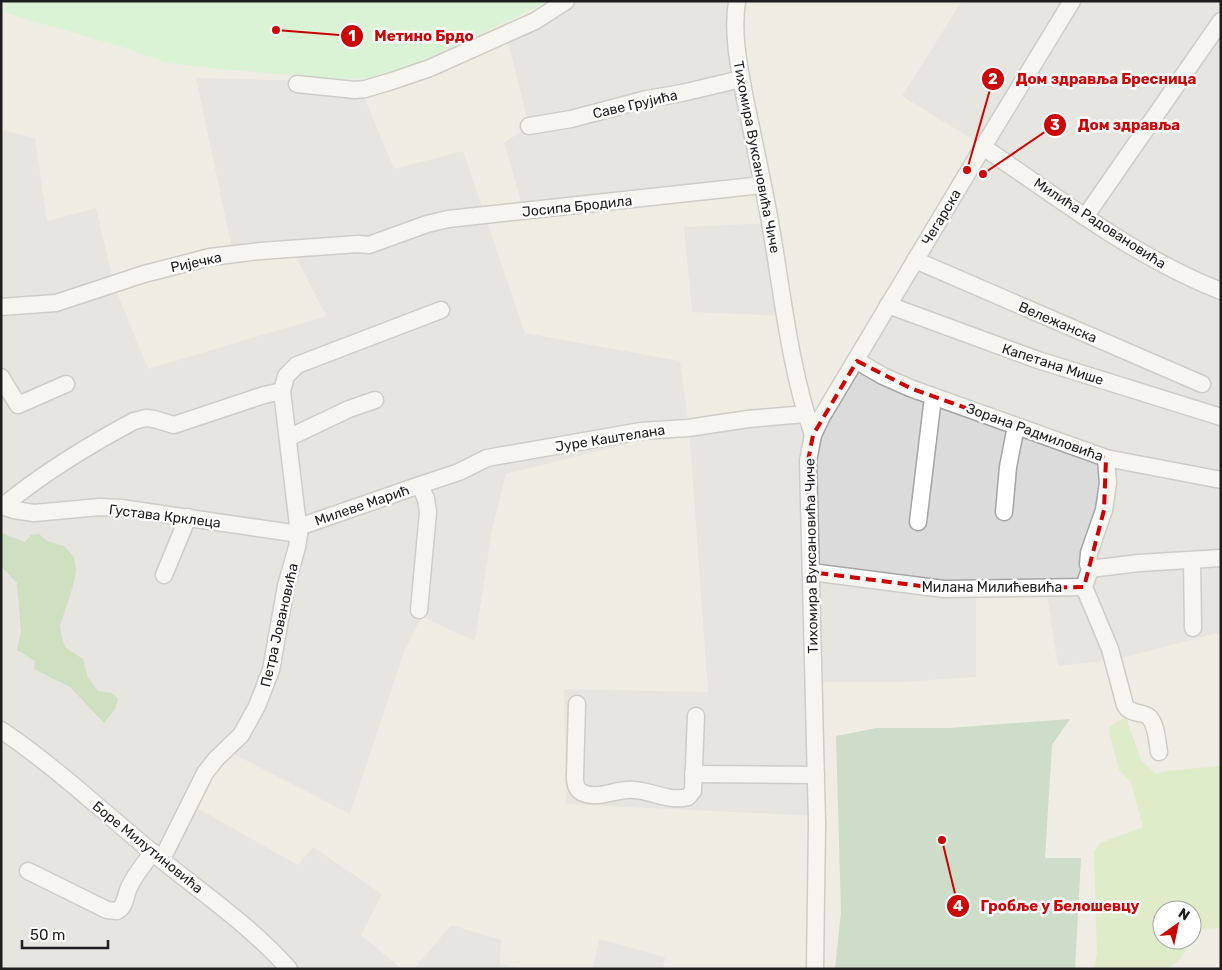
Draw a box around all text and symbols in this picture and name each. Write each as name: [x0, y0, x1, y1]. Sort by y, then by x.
callout: Метино Брдо: [340, 21, 484, 51]
text: 1: [348, 27, 356, 45]
text: Метино Брдо: [374, 27, 474, 45]
street label: Тихомира Вуксановића Чиче: [730, 60, 784, 255]
callout: Дом здравља Бресница: [981, 64, 1206, 94]
text: 2: [988, 70, 998, 88]
text: Дом здравља Бресница: [1016, 70, 1196, 88]
street label: Саве Грујића: [591, 86, 679, 122]
callout: Дом здравља: [1042, 110, 1190, 140]
text: 3: [1050, 116, 1060, 134]
text: Дом здравља: [1078, 116, 1180, 134]
street label: Милића Радовановића: [1030, 174, 1169, 273]
street label: Чегарска: [918, 186, 965, 248]
street label: Јосипа Бродила: [521, 192, 633, 221]
street label: Ријечка: [169, 249, 223, 276]
street label: Вележанска: [1016, 298, 1100, 347]
street label: Капетана Мише: [1000, 340, 1106, 389]
street label: Зорана Радмиловића: [964, 400, 1106, 465]
street label: Јуре Каштелана: [554, 421, 666, 456]
street label: Тихомира Вуксановића Чиче: [801, 458, 822, 654]
street label: Милеве Марић: [313, 481, 412, 530]
street label: Густава Крклеца: [108, 501, 222, 532]
street label: Петра Јовановића: [257, 562, 302, 689]
street label: Милана Милићевића: [922, 579, 1062, 596]
street label: Боре Милутиновића: [89, 798, 206, 897]
callout: Гробље у Белошевцу: [945, 891, 1149, 921]
text: 4: [953, 897, 963, 915]
text: Гробље у Белошевцу: [981, 897, 1140, 915]
north arrow: [1152, 900, 1202, 950]
text: N: [1175, 905, 1193, 924]
scale bar: [22, 918, 109, 950]
text: 50 m: [30, 926, 65, 944]

